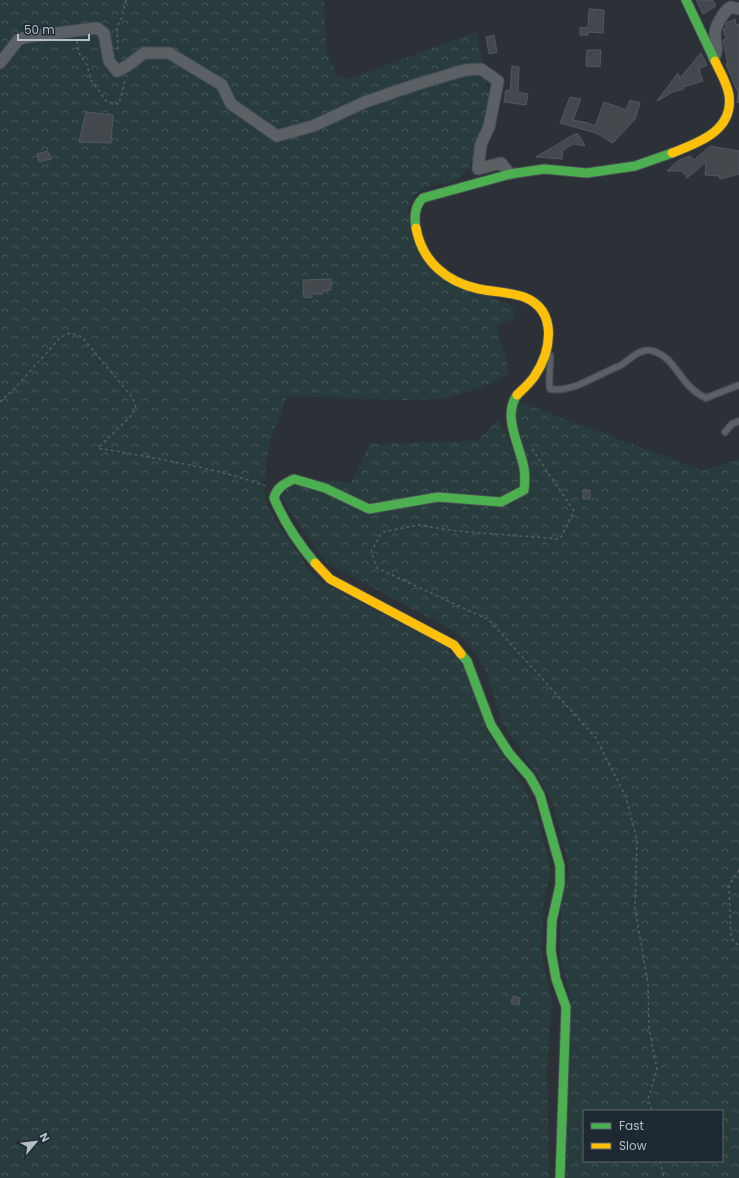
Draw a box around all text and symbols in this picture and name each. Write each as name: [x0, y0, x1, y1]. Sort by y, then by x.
scale bar: [18, 16, 89, 42]
text: 50 m: [24, 21, 55, 38]
legend: [583, 1110, 723, 1162]
text: Fast: [619, 1117, 644, 1134]
north arrow: [16, 1122, 56, 1162]
text: N: [36, 1130, 54, 1145]
text: Slow: [619, 1137, 647, 1154]

